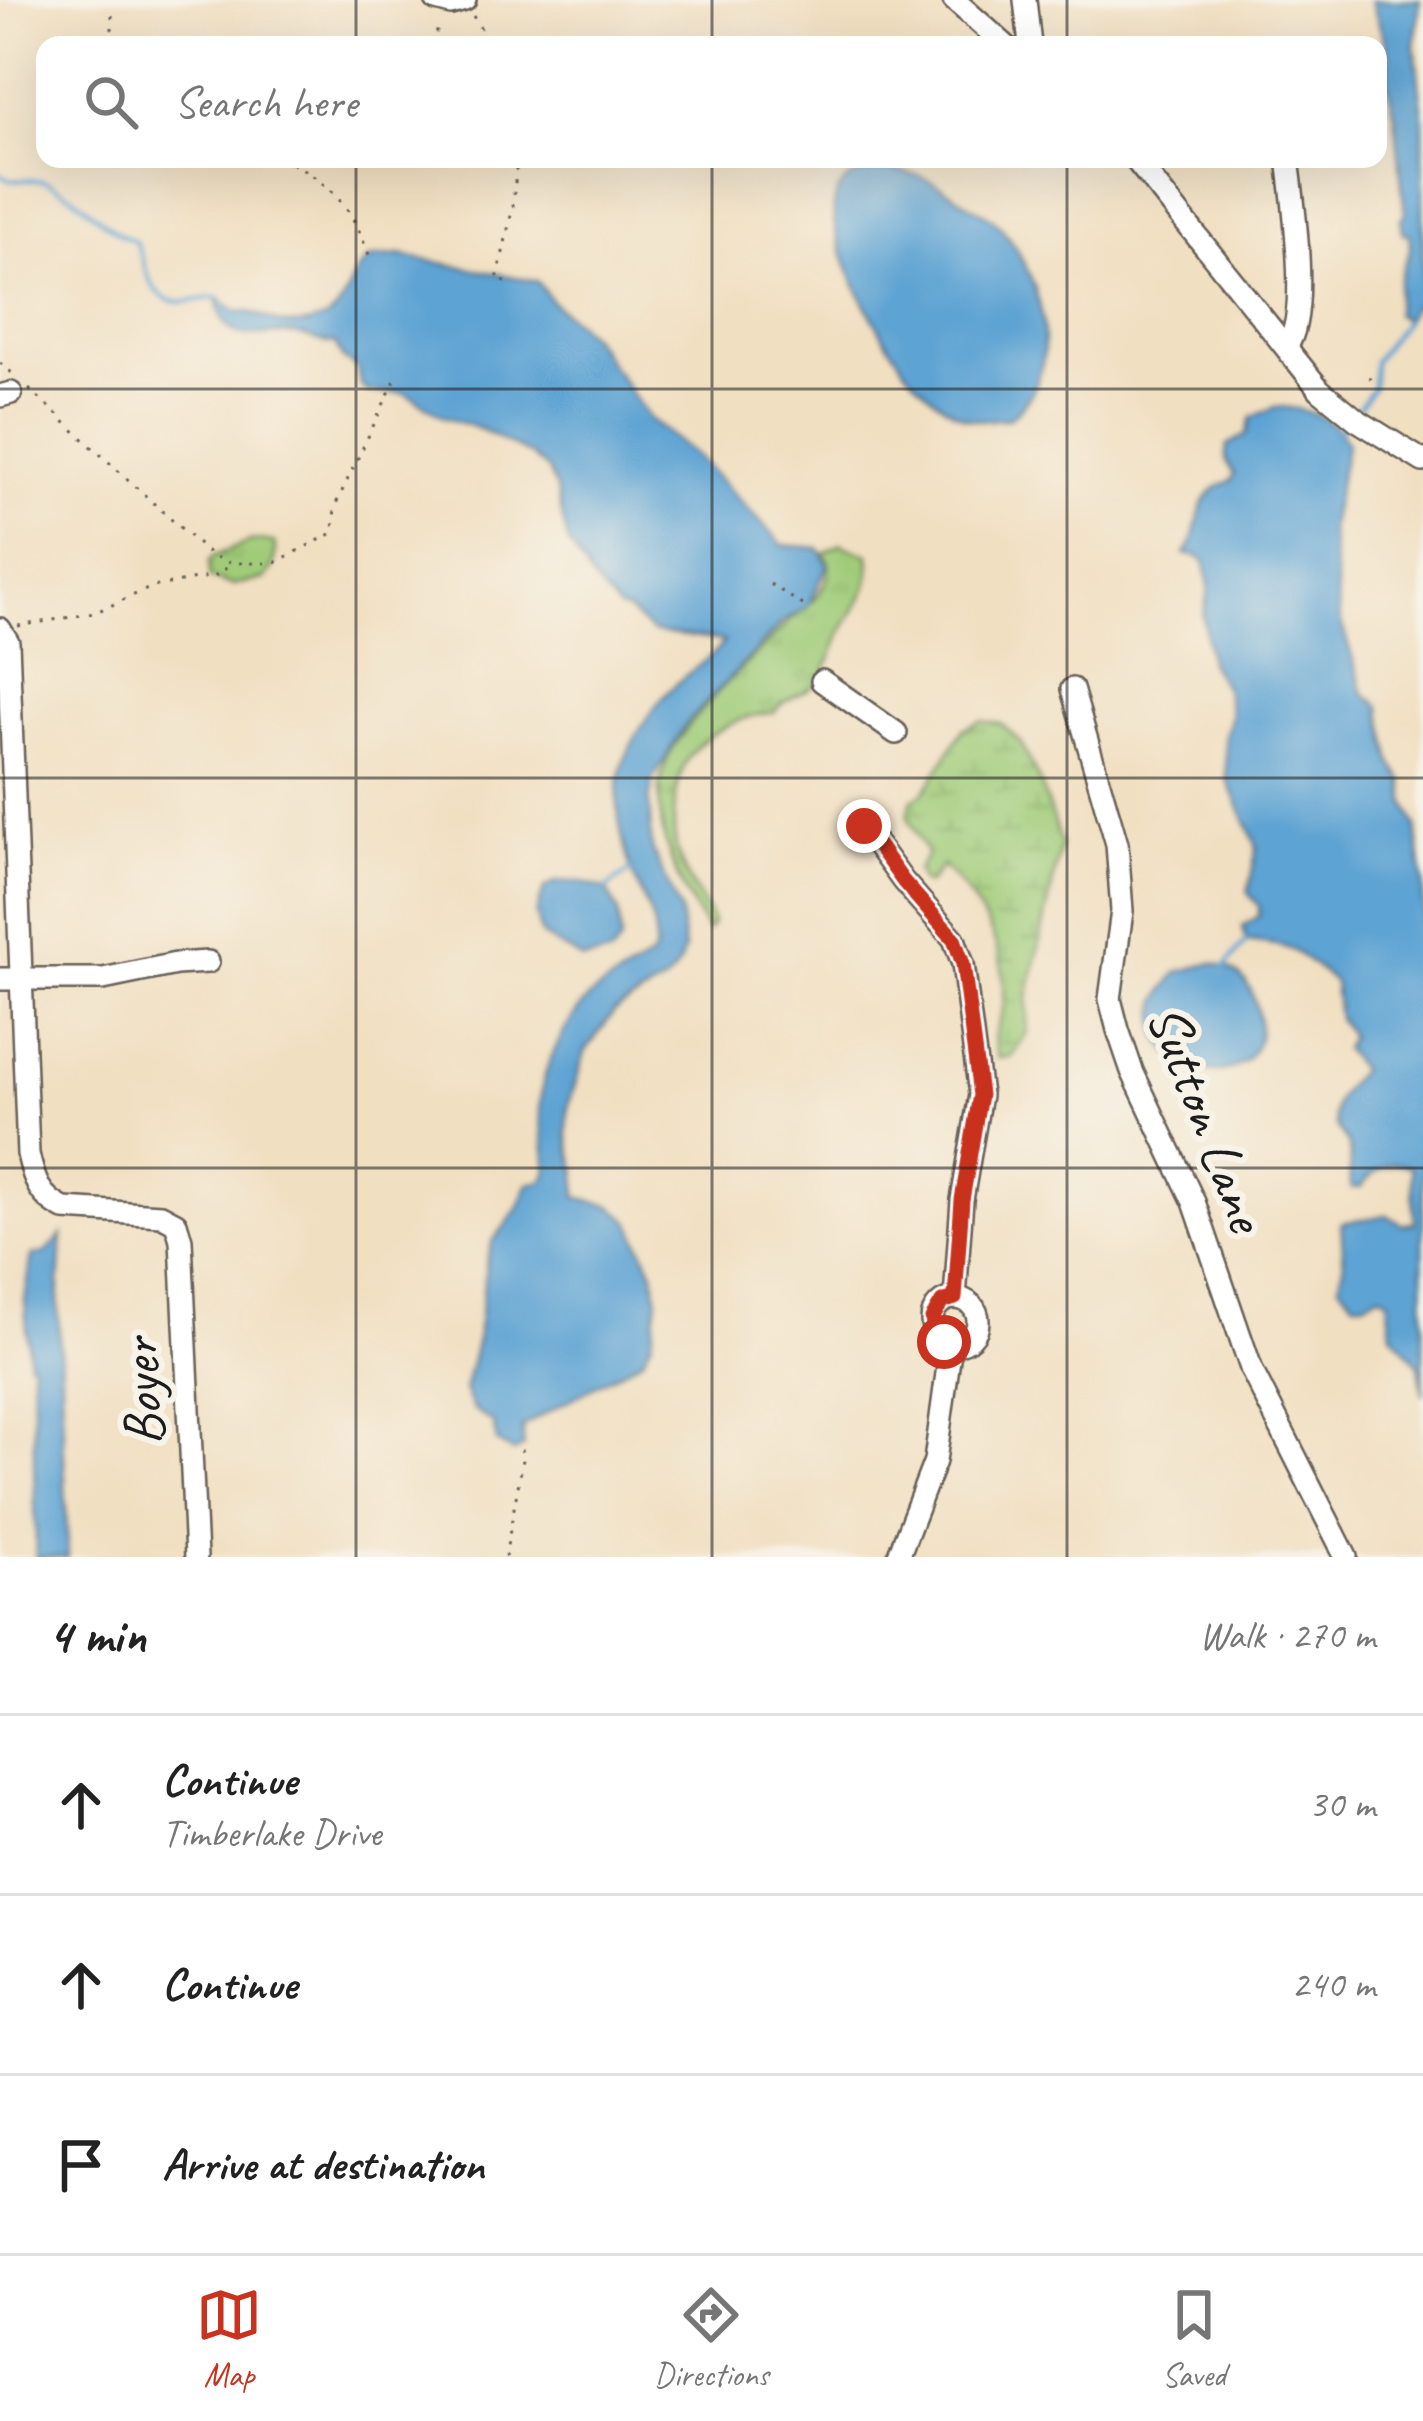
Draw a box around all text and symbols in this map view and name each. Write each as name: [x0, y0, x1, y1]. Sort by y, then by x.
search box: [36, 36, 1387, 168]
icon: search: [78, 69, 144, 135]
text: Search here: [174, 74, 357, 131]
route end: [837, 799, 891, 853]
street label: Sutton Lane: [1131, 994, 1284, 1244]
route start: [917, 1315, 971, 1369]
street label: Boyer: [102, 1333, 180, 1448]
text: 4 min: [48, 1603, 146, 1667]
text: Walk · 270 m: [1199, 1611, 1375, 1660]
text: Continue: [162, 1752, 296, 1809]
icon: ahead: [48, 1772, 114, 1838]
text: 30 m: [1309, 1780, 1375, 1829]
text: Timberlake Drive: [162, 1809, 381, 1858]
icon: ahead: [48, 1952, 114, 2018]
text: Continue: [162, 1956, 296, 2013]
text: 240 m: [1291, 1960, 1375, 2009]
icon: arrive: [48, 2132, 114, 2198]
text: Arrive at destination: [162, 2136, 484, 2193]
tab: Map: [196, 2282, 262, 2396]
tab: Directions: [654, 2282, 769, 2396]
tab: Saved: [1161, 2282, 1227, 2396]

